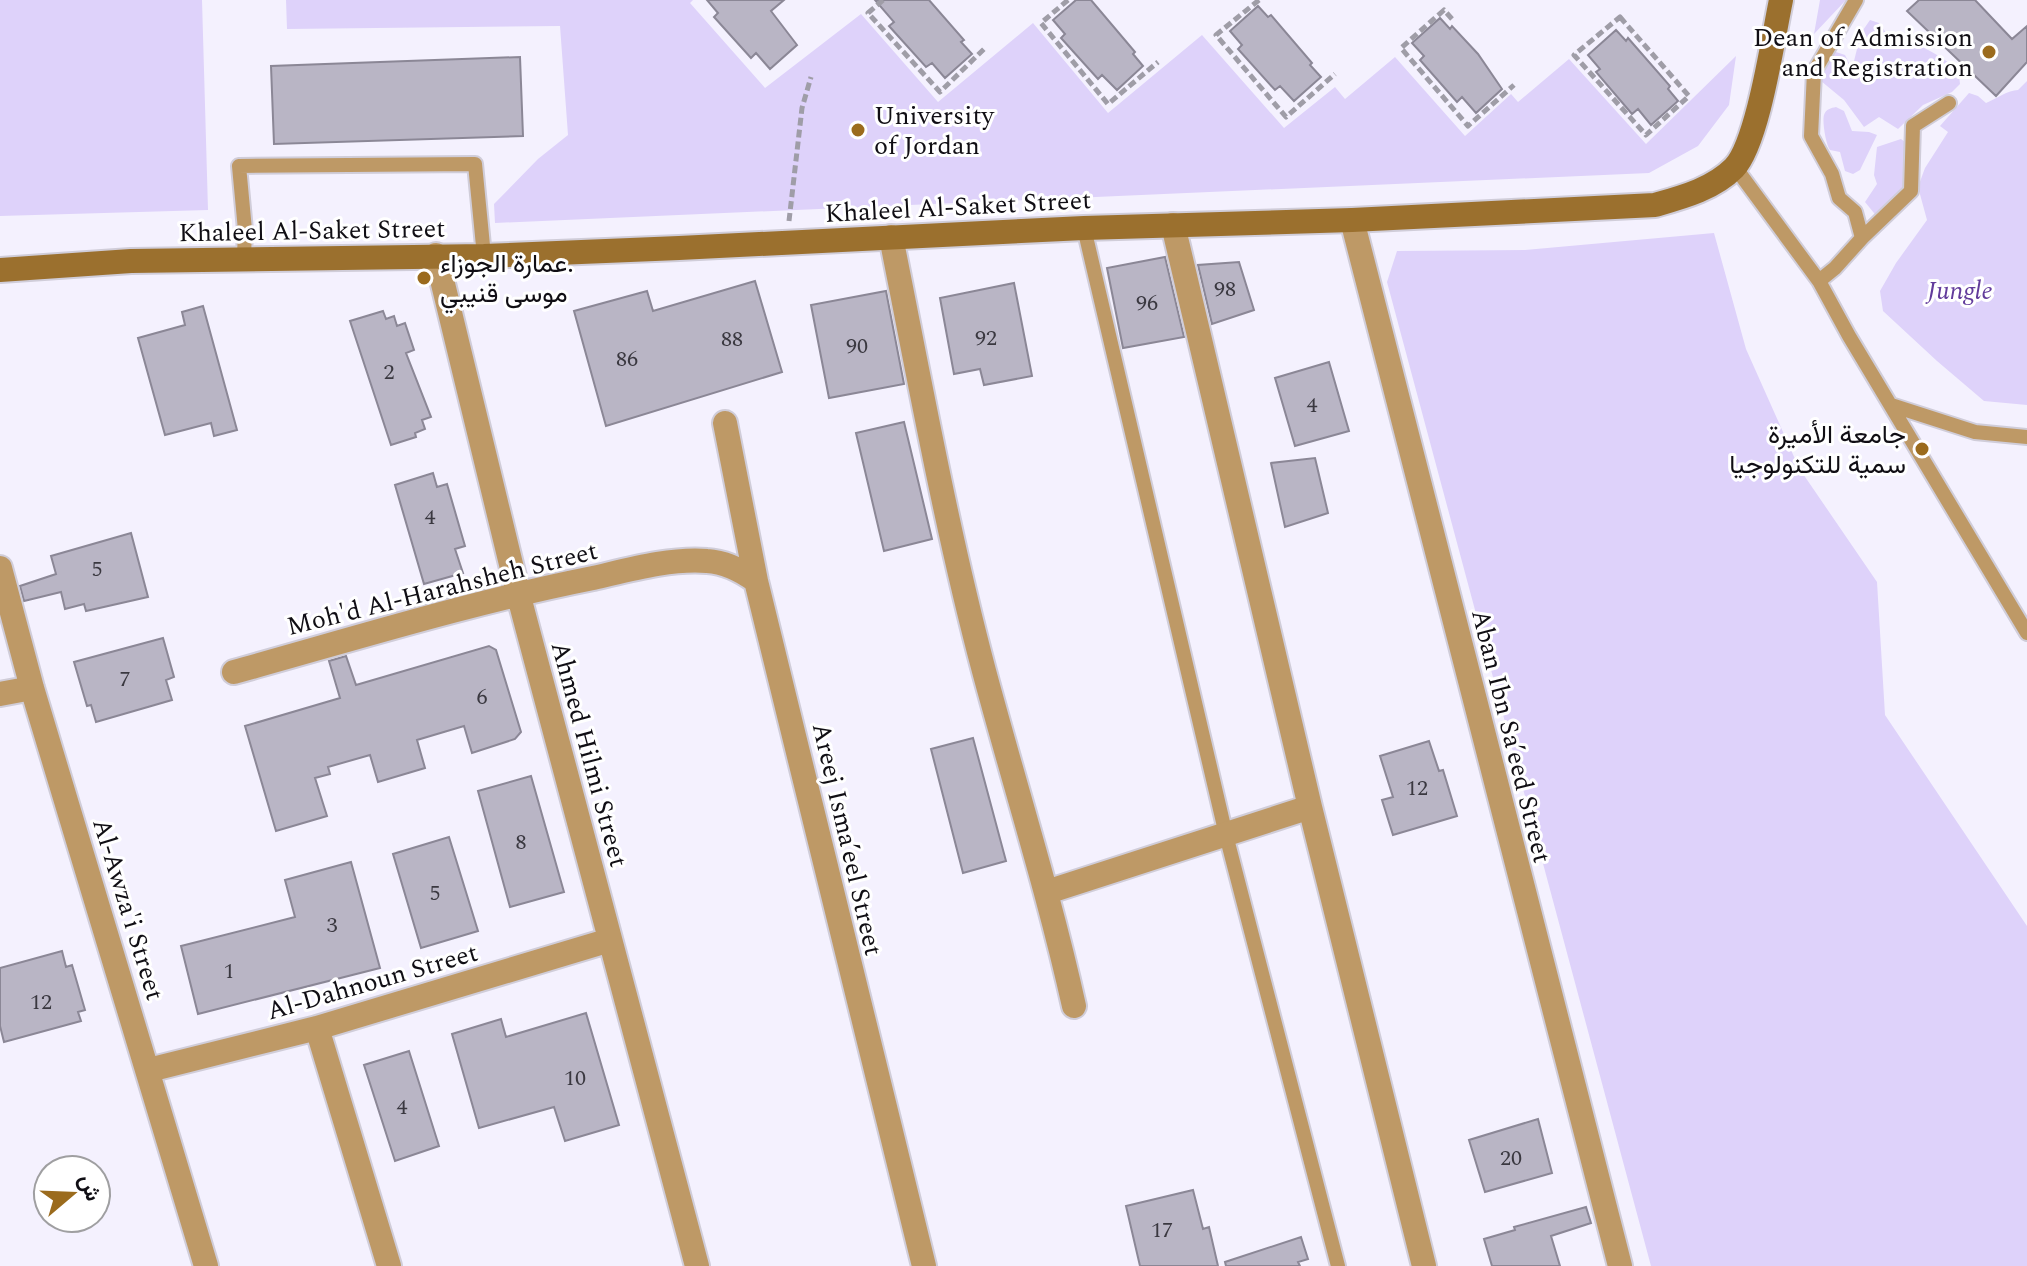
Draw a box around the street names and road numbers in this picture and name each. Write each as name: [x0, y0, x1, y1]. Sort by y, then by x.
street label: Khaleel Al-Saket Street: [824, 180, 1092, 234]
street label: Khaleel Al-Saket Street: [178, 209, 446, 253]
street label: Moh'd Al-Harahsheh Street: [283, 531, 602, 647]
street label: Aban Ibn Sa’eed Street: [1460, 605, 1562, 867]
street label: Ahmed Hilmi Street: [540, 637, 638, 872]
street label: Areej Isma’eel Street: [801, 719, 893, 960]
street label: Al-Awza'i Street: [81, 813, 175, 1005]
street label: Al-Dahnoun Street: [262, 933, 483, 1031]

